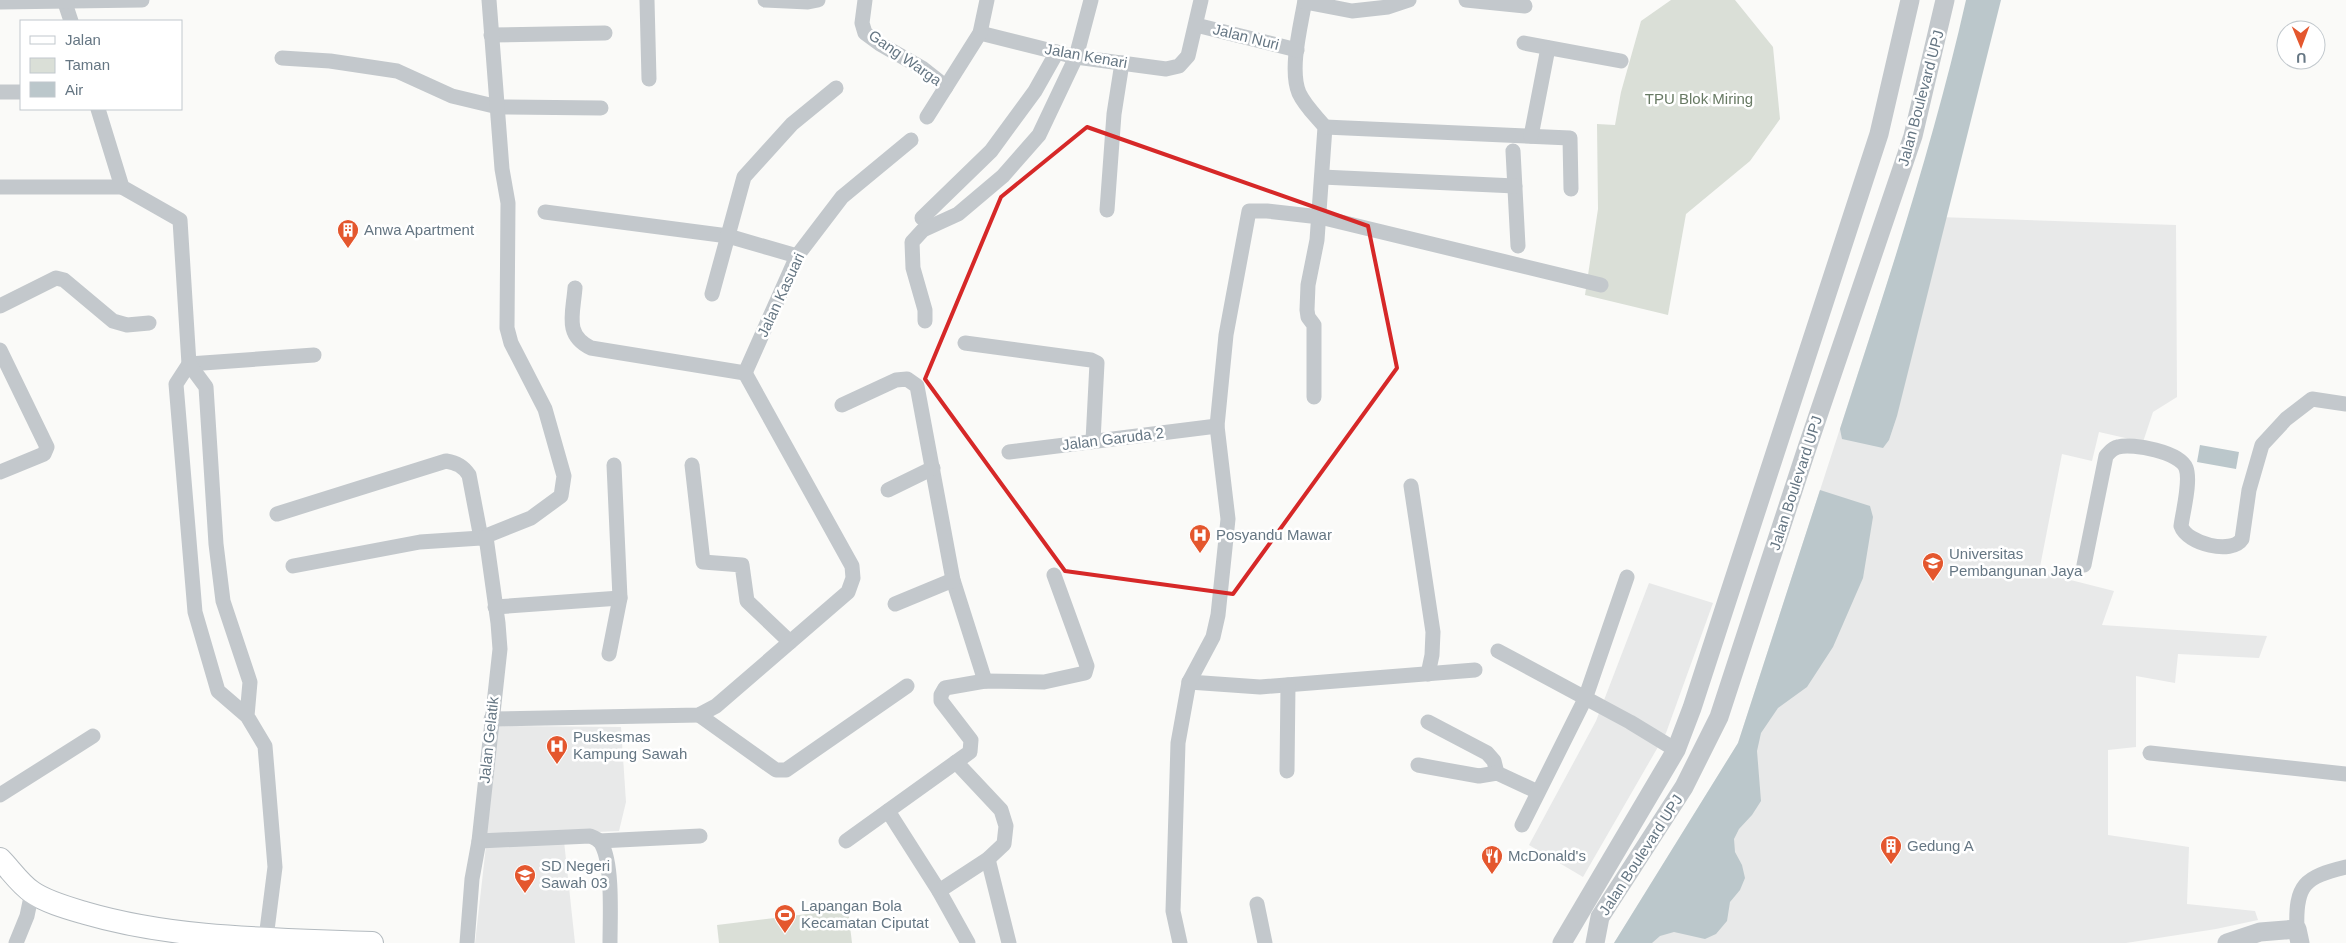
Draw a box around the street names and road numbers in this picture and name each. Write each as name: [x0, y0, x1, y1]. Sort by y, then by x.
street label: Jalan Nuri: [1211, 20, 1281, 53]
street label: Gang Warga: [866, 26, 945, 89]
street label: Jalan Boulevard UPJ: [1894, 28, 1947, 168]
street label: Jalan Kenari: [1044, 40, 1129, 71]
street label: Jalan Kasuari: [754, 250, 807, 340]
street label: Jalan Boulevard UPJ: [1766, 414, 1825, 552]
street label: Jalan Garuda 2: [1061, 424, 1165, 453]
street label: Jalan Gelatik: [476, 695, 502, 784]
street label: Jalan Boulevard UPJ: [1595, 791, 1686, 918]

